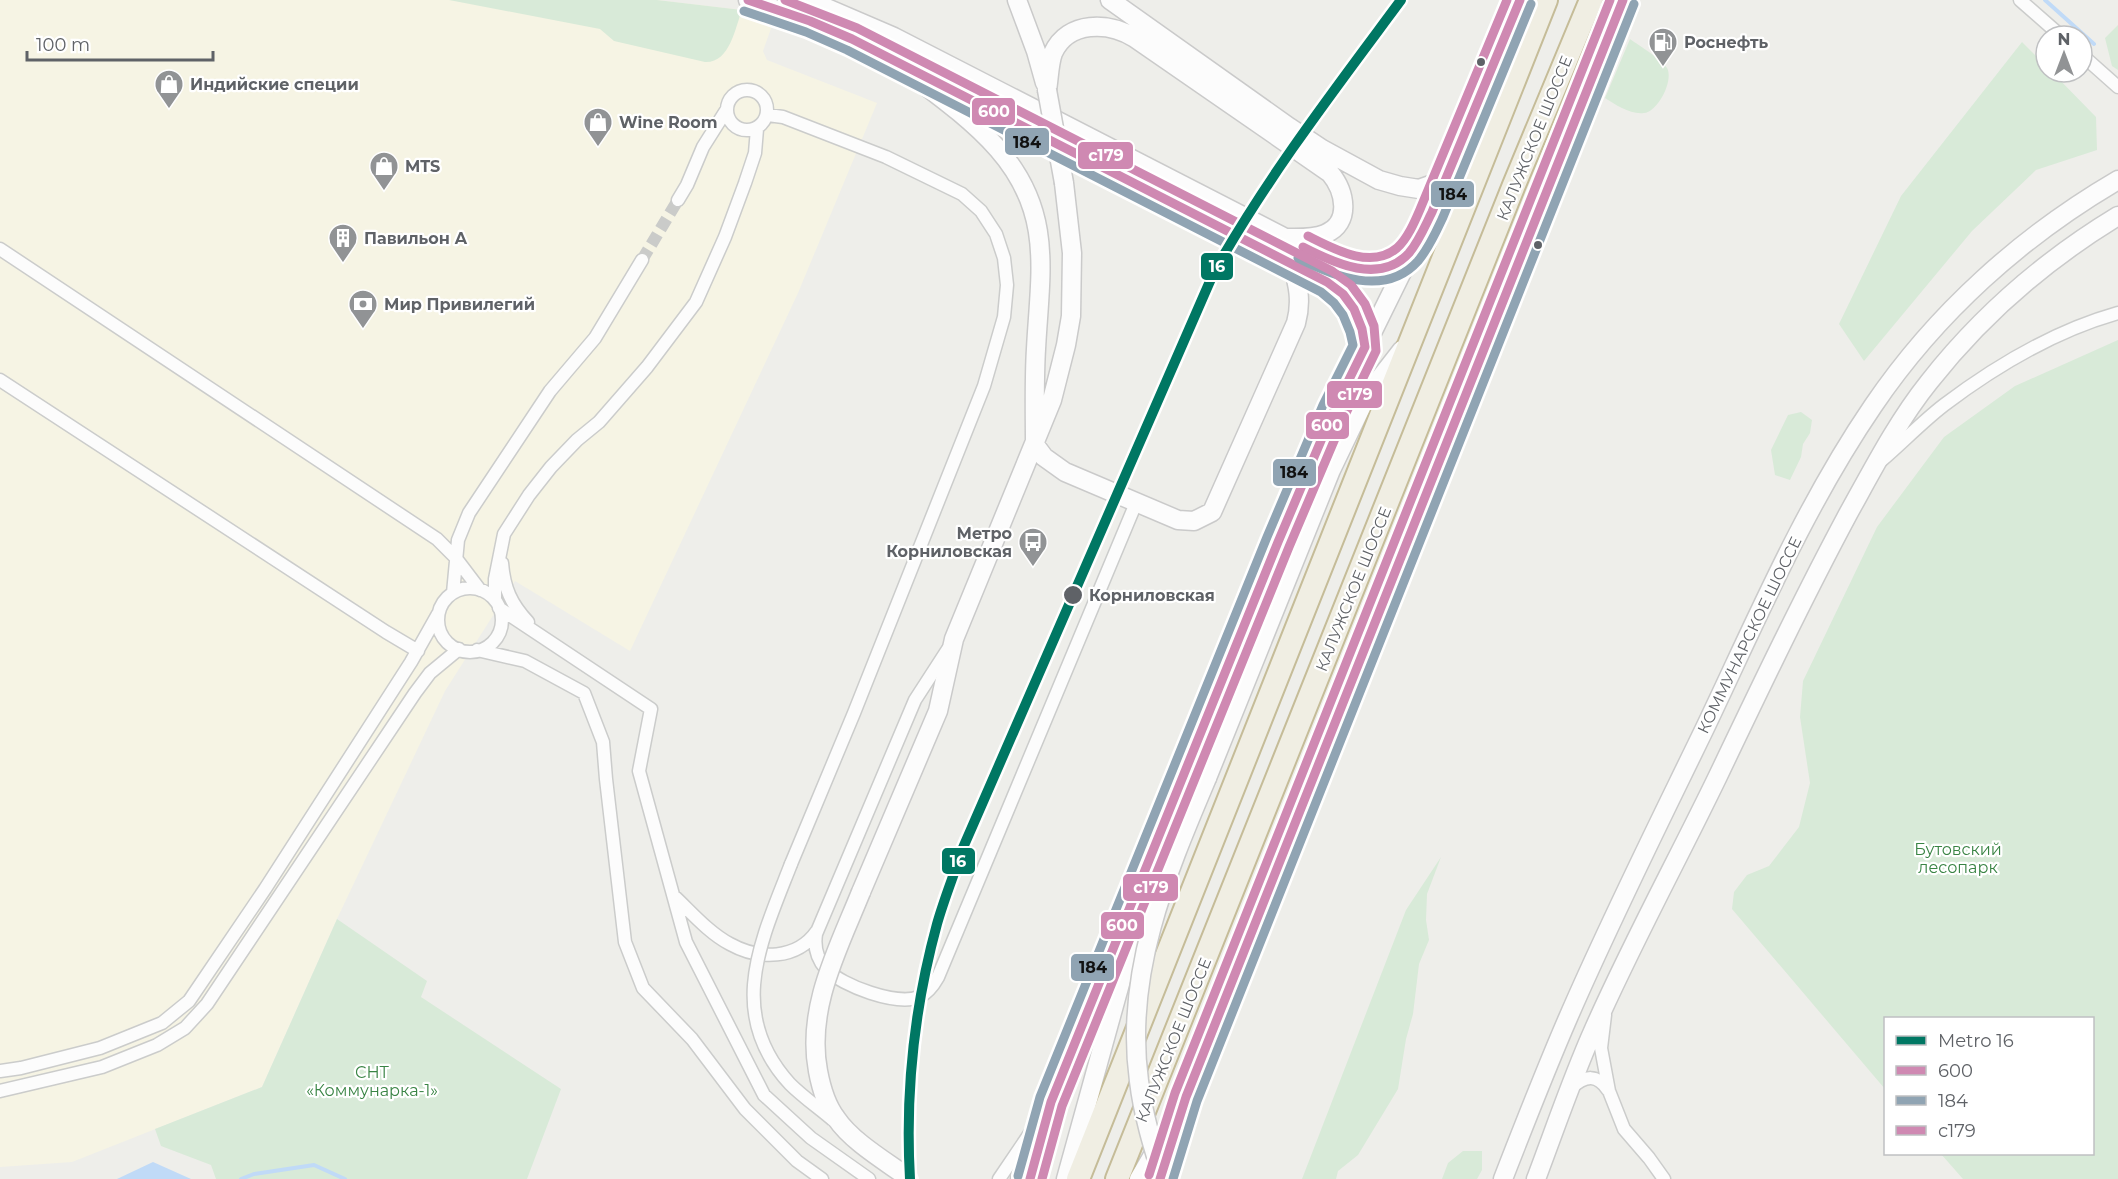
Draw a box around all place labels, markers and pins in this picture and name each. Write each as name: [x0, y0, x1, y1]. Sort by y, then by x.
fuel station icon: Роснефть: [1647, 26, 1679, 68]
place label: Роснефть: [1684, 33, 1769, 52]
unlabelled marker: [1475, 56, 1487, 68]
shop icon: Индийские специи: [153, 68, 185, 110]
place label: Индийские специи: [190, 75, 359, 94]
shop icon: Wine Room: [582, 106, 614, 148]
place label: Wine Room: [619, 113, 718, 132]
shop icon: MTS: [368, 150, 400, 192]
place label: MTS: [405, 157, 440, 176]
building icon: Павильон А: [327, 222, 359, 264]
place label: Павильон А: [364, 229, 467, 248]
unlabelled marker: [1532, 239, 1544, 251]
bank icon: Мир Привилегий: [347, 288, 379, 330]
place label: Мир Привилегий: [384, 295, 535, 314]
place label: Метро Корниловская: [886, 524, 1012, 561]
bus stop icon: Метро Корниловская: [1017, 526, 1049, 568]
marker: Корниловская: [1062, 584, 1084, 606]
place label: Корниловская: [1089, 586, 1215, 605]

